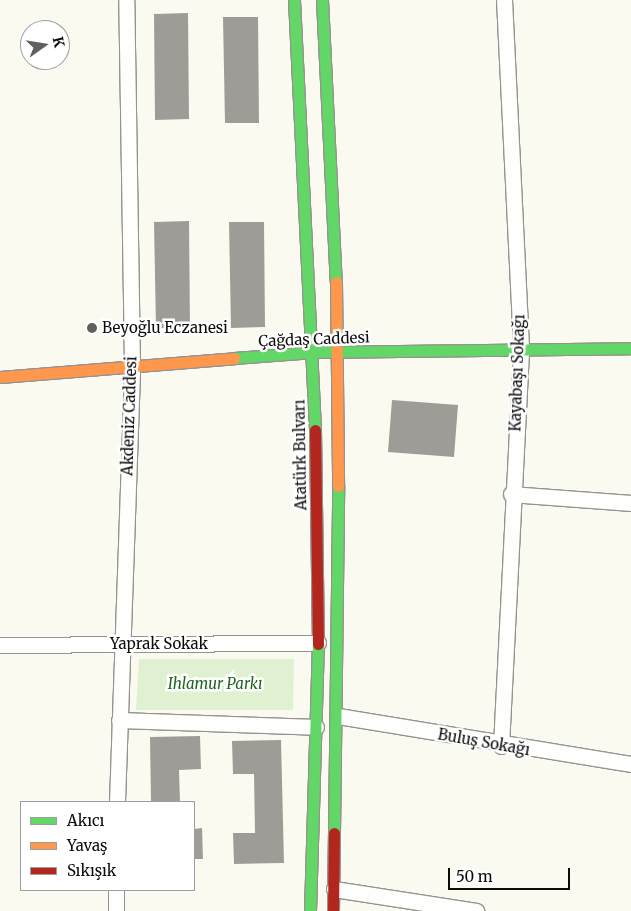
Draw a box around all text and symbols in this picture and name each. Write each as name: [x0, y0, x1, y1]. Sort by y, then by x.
north arrow: [20, 20, 70, 70]
text: K: [49, 35, 69, 49]
street label: Kayabaşı Sokağı: [506, 314, 528, 432]
place label: Beyoğlu Eczanesi: [102, 319, 228, 337]
marker: Beyoğlu Eczanesi: [86, 322, 98, 334]
street label: Çağdaş Caddesi: [258, 328, 370, 350]
street label: Akdeniz Caddesi: [118, 356, 140, 476]
street label: Atatürk Bulvarı: [290, 399, 310, 511]
street label: Yaprak Sokak: [110, 635, 208, 653]
park label: Ihlamur Parkı: [168, 675, 262, 693]
street label: Buluş Sokağı: [436, 725, 532, 759]
legend: [20, 801, 195, 891]
text: Akıcı: [67, 811, 104, 830]
text: Yavaş: [67, 836, 107, 855]
scale bar: [451, 858, 574, 890]
text: Sıkışık: [67, 861, 116, 880]
text: 50 m: [456, 867, 493, 886]

